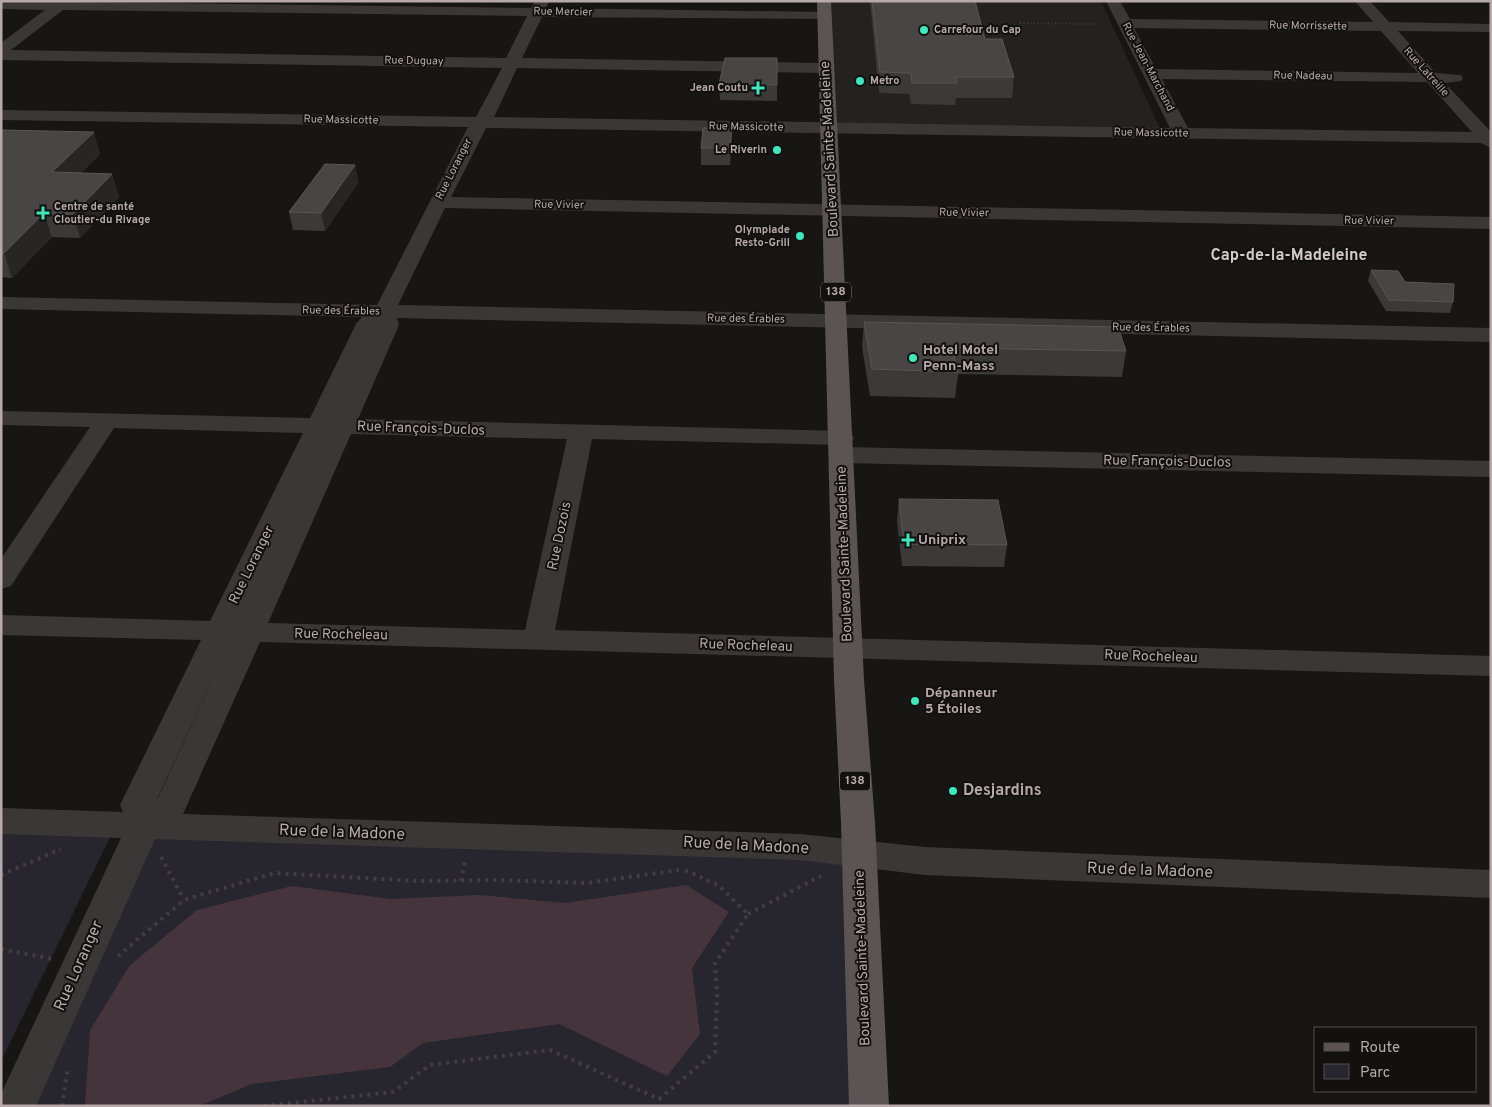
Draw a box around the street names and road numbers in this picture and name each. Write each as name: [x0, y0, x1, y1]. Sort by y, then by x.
street label: Rue Mercier: [533, 4, 593, 20]
street label: Rue Morrissette: [1269, 18, 1347, 34]
street label: Rue Jean-Marchand: [1119, 20, 1177, 114]
street label: Rue Latreille: [1400, 44, 1452, 100]
street label: Rue Duguay: [384, 53, 444, 69]
street label: Boulevard Sainte-Madeleine: [817, 61, 843, 237]
street label: Rue Nadeau: [1273, 68, 1333, 84]
street label: Rue Massicotte: [303, 112, 379, 128]
street label: Rue Massicotte: [708, 119, 784, 135]
street label: Rue Massicotte: [1113, 125, 1189, 141]
street label: Rue Loranger: [433, 135, 476, 202]
street label: Rue Vivier: [534, 198, 585, 212]
street label: Rue Vivier: [939, 206, 990, 220]
street label: Rue Vivier: [1344, 214, 1395, 228]
road number: 138: [821, 282, 851, 302]
street label: Rue des Érables: [302, 302, 380, 319]
street label: Rue des Érables: [707, 310, 785, 327]
street label: Rue des Érables: [1112, 319, 1190, 336]
street label: Rue François-Duclos: [357, 418, 485, 440]
street label: Rue François-Duclos: [1103, 452, 1231, 472]
street label: Boulevard Sainte-Madeleine: [833, 466, 857, 642]
street label: Rue Dozois: [544, 500, 576, 572]
street label: Rue Loranger: [226, 523, 279, 607]
street label: Rue Rocheleau: [294, 626, 388, 644]
street label: Rue Rocheleau: [699, 636, 793, 656]
street label: Rue Rocheleau: [1104, 647, 1198, 667]
road number: 138: [840, 771, 870, 790]
street label: Rue de la Madone: [279, 821, 405, 845]
street label: Rue de la Madone: [682, 833, 810, 859]
street label: Rue de la Madone: [1087, 859, 1213, 883]
street label: Boulevard Sainte-Madeleine: [851, 870, 875, 1046]
street label: Rue Loranger: [50, 918, 108, 1014]

